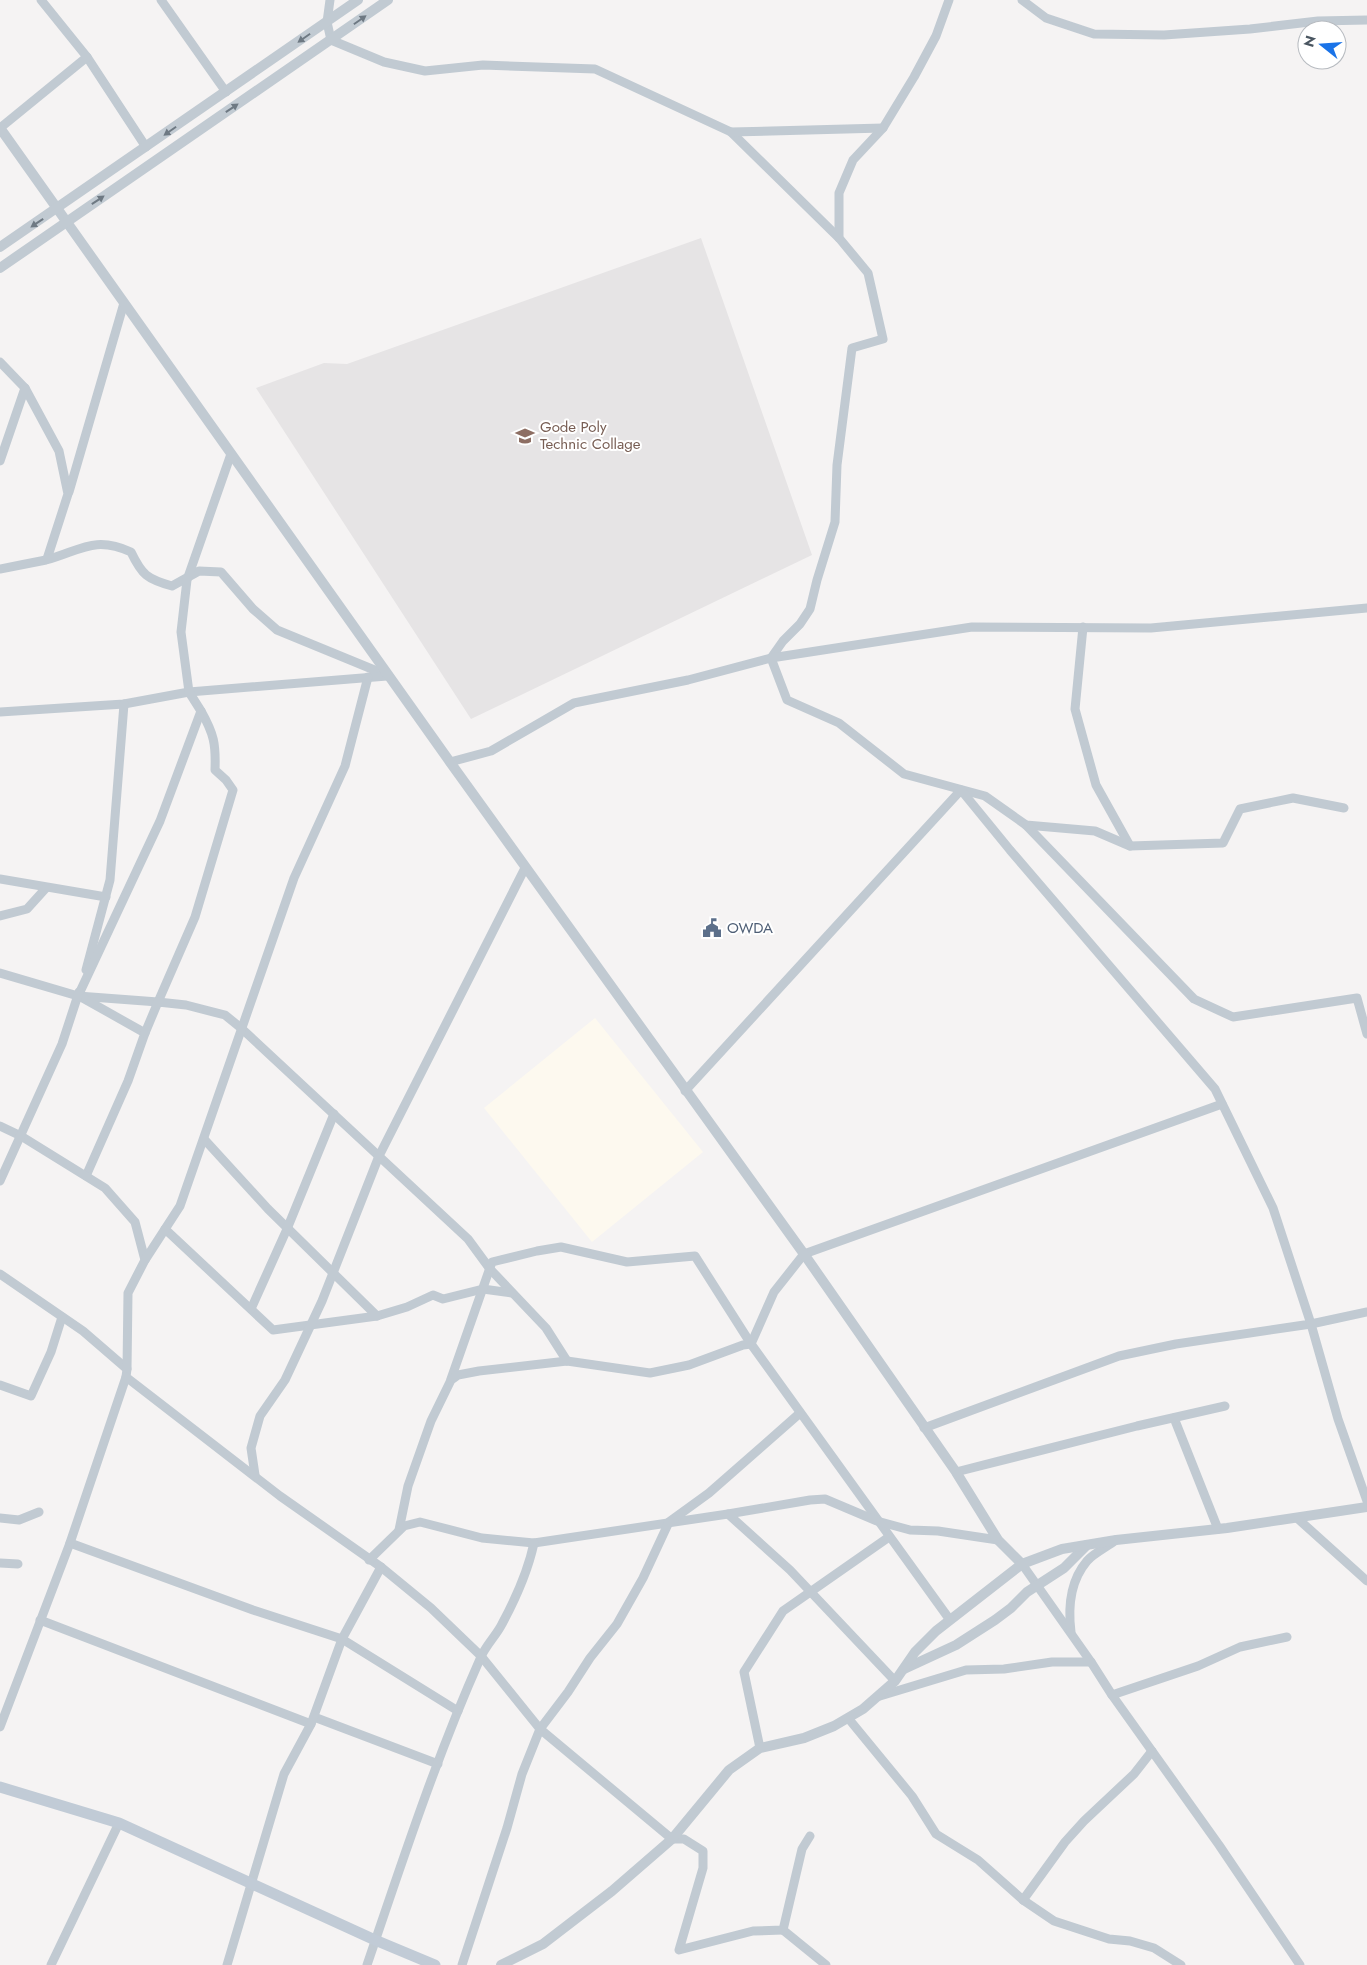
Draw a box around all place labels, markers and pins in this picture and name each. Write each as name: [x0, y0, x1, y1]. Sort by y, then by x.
place label: Gode Poly Technic Collage: [540, 416, 641, 455]
school or university icon: Gode Poly Technic Collage: [514, 425, 536, 447]
public building icon: OWDA: [701, 917, 723, 939]
place label: OWDA: [727, 917, 773, 939]

